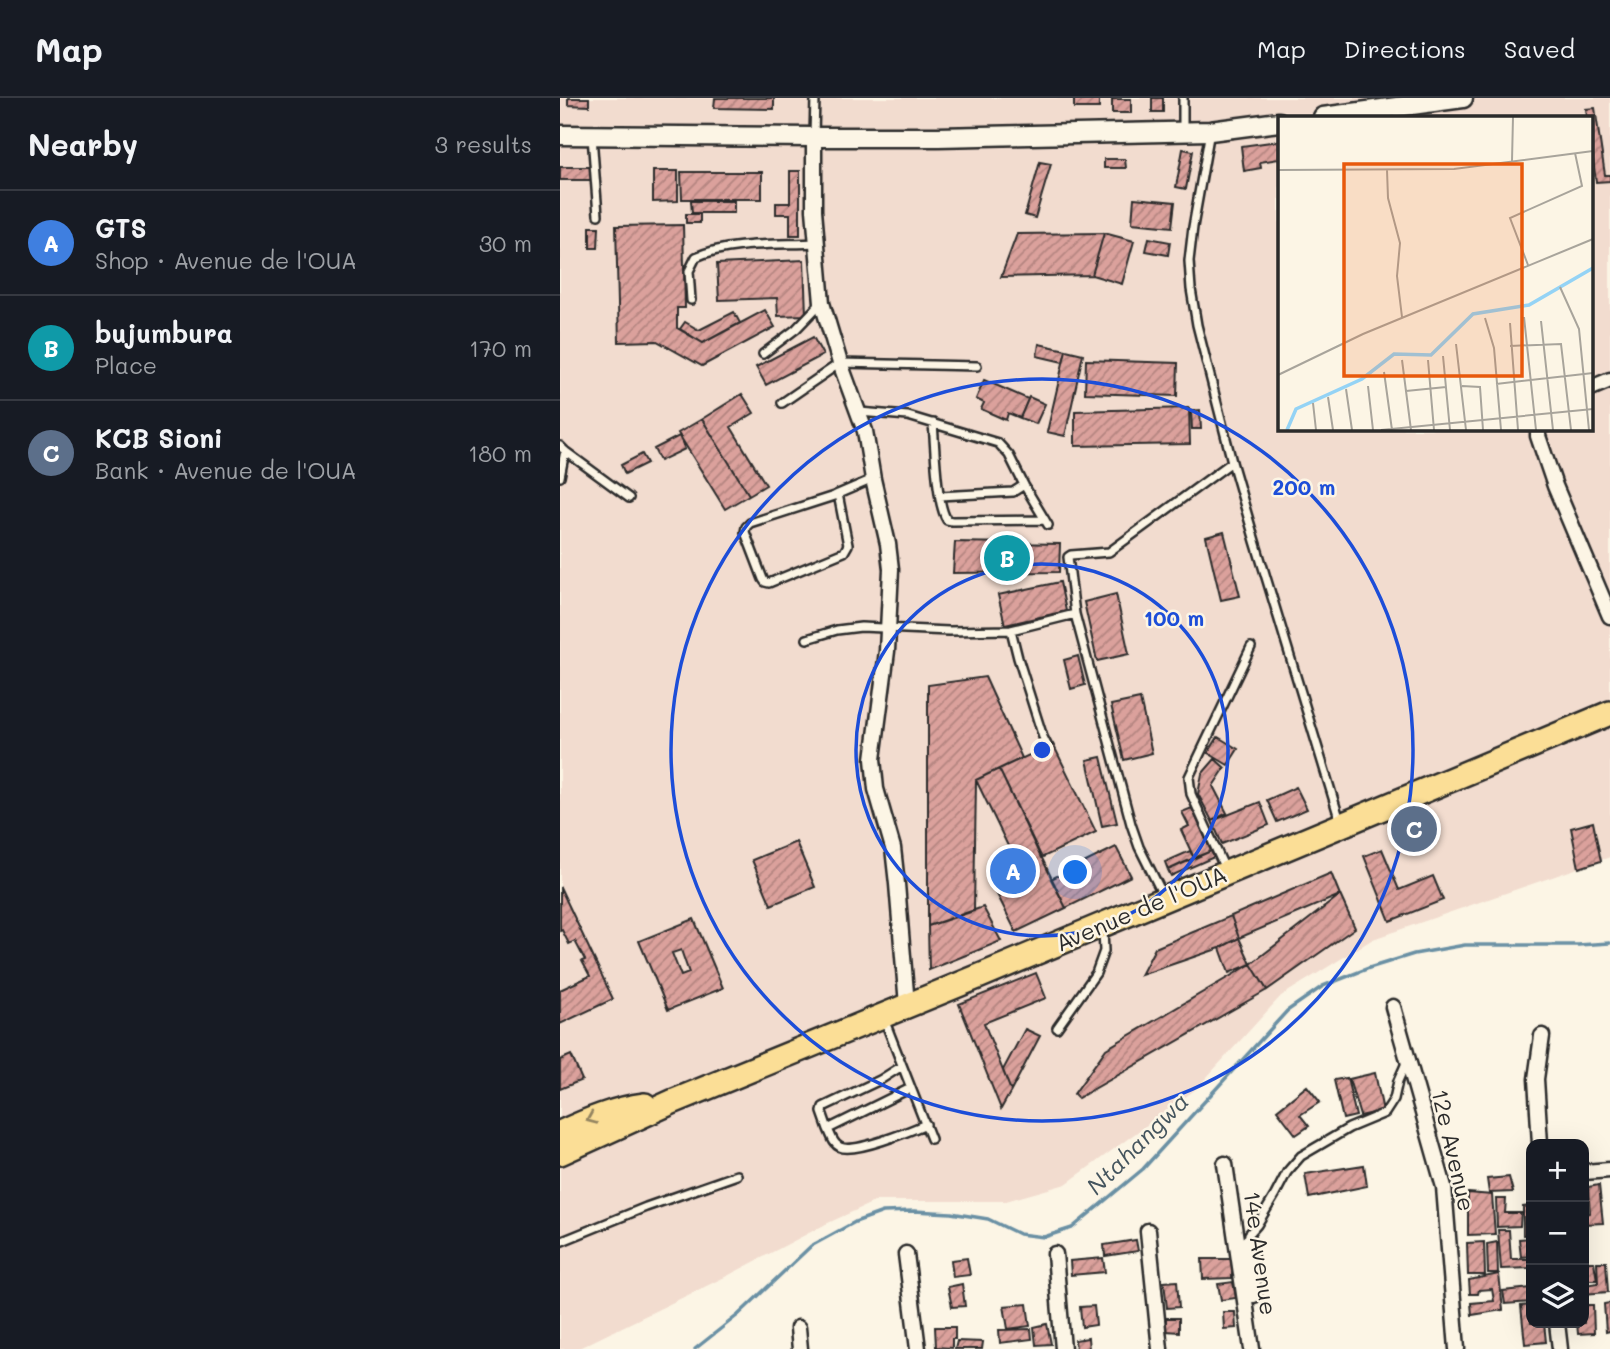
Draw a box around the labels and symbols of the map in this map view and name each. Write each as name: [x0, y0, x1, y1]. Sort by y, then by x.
inset map: [1278, 116, 1592, 430]
text: 200 m: [1273, 473, 1335, 500]
pin: B: [984, 532, 1030, 584]
text: 100 m: [1144, 604, 1204, 631]
centre of rings: [1030, 738, 1054, 762]
pin: C: [1391, 803, 1437, 855]
pin: A: [990, 845, 1036, 897]
your location: [1058, 855, 1092, 889]
street label: Avenue de l'OUA: [1051, 858, 1231, 958]
water label: Ntahangwa: [1079, 1085, 1195, 1201]
street label: 12e Avenue: [1425, 1086, 1483, 1214]
one-way arrow: [586, 1111, 599, 1125]
street label: 14e Avenue: [1237, 1189, 1285, 1317]

